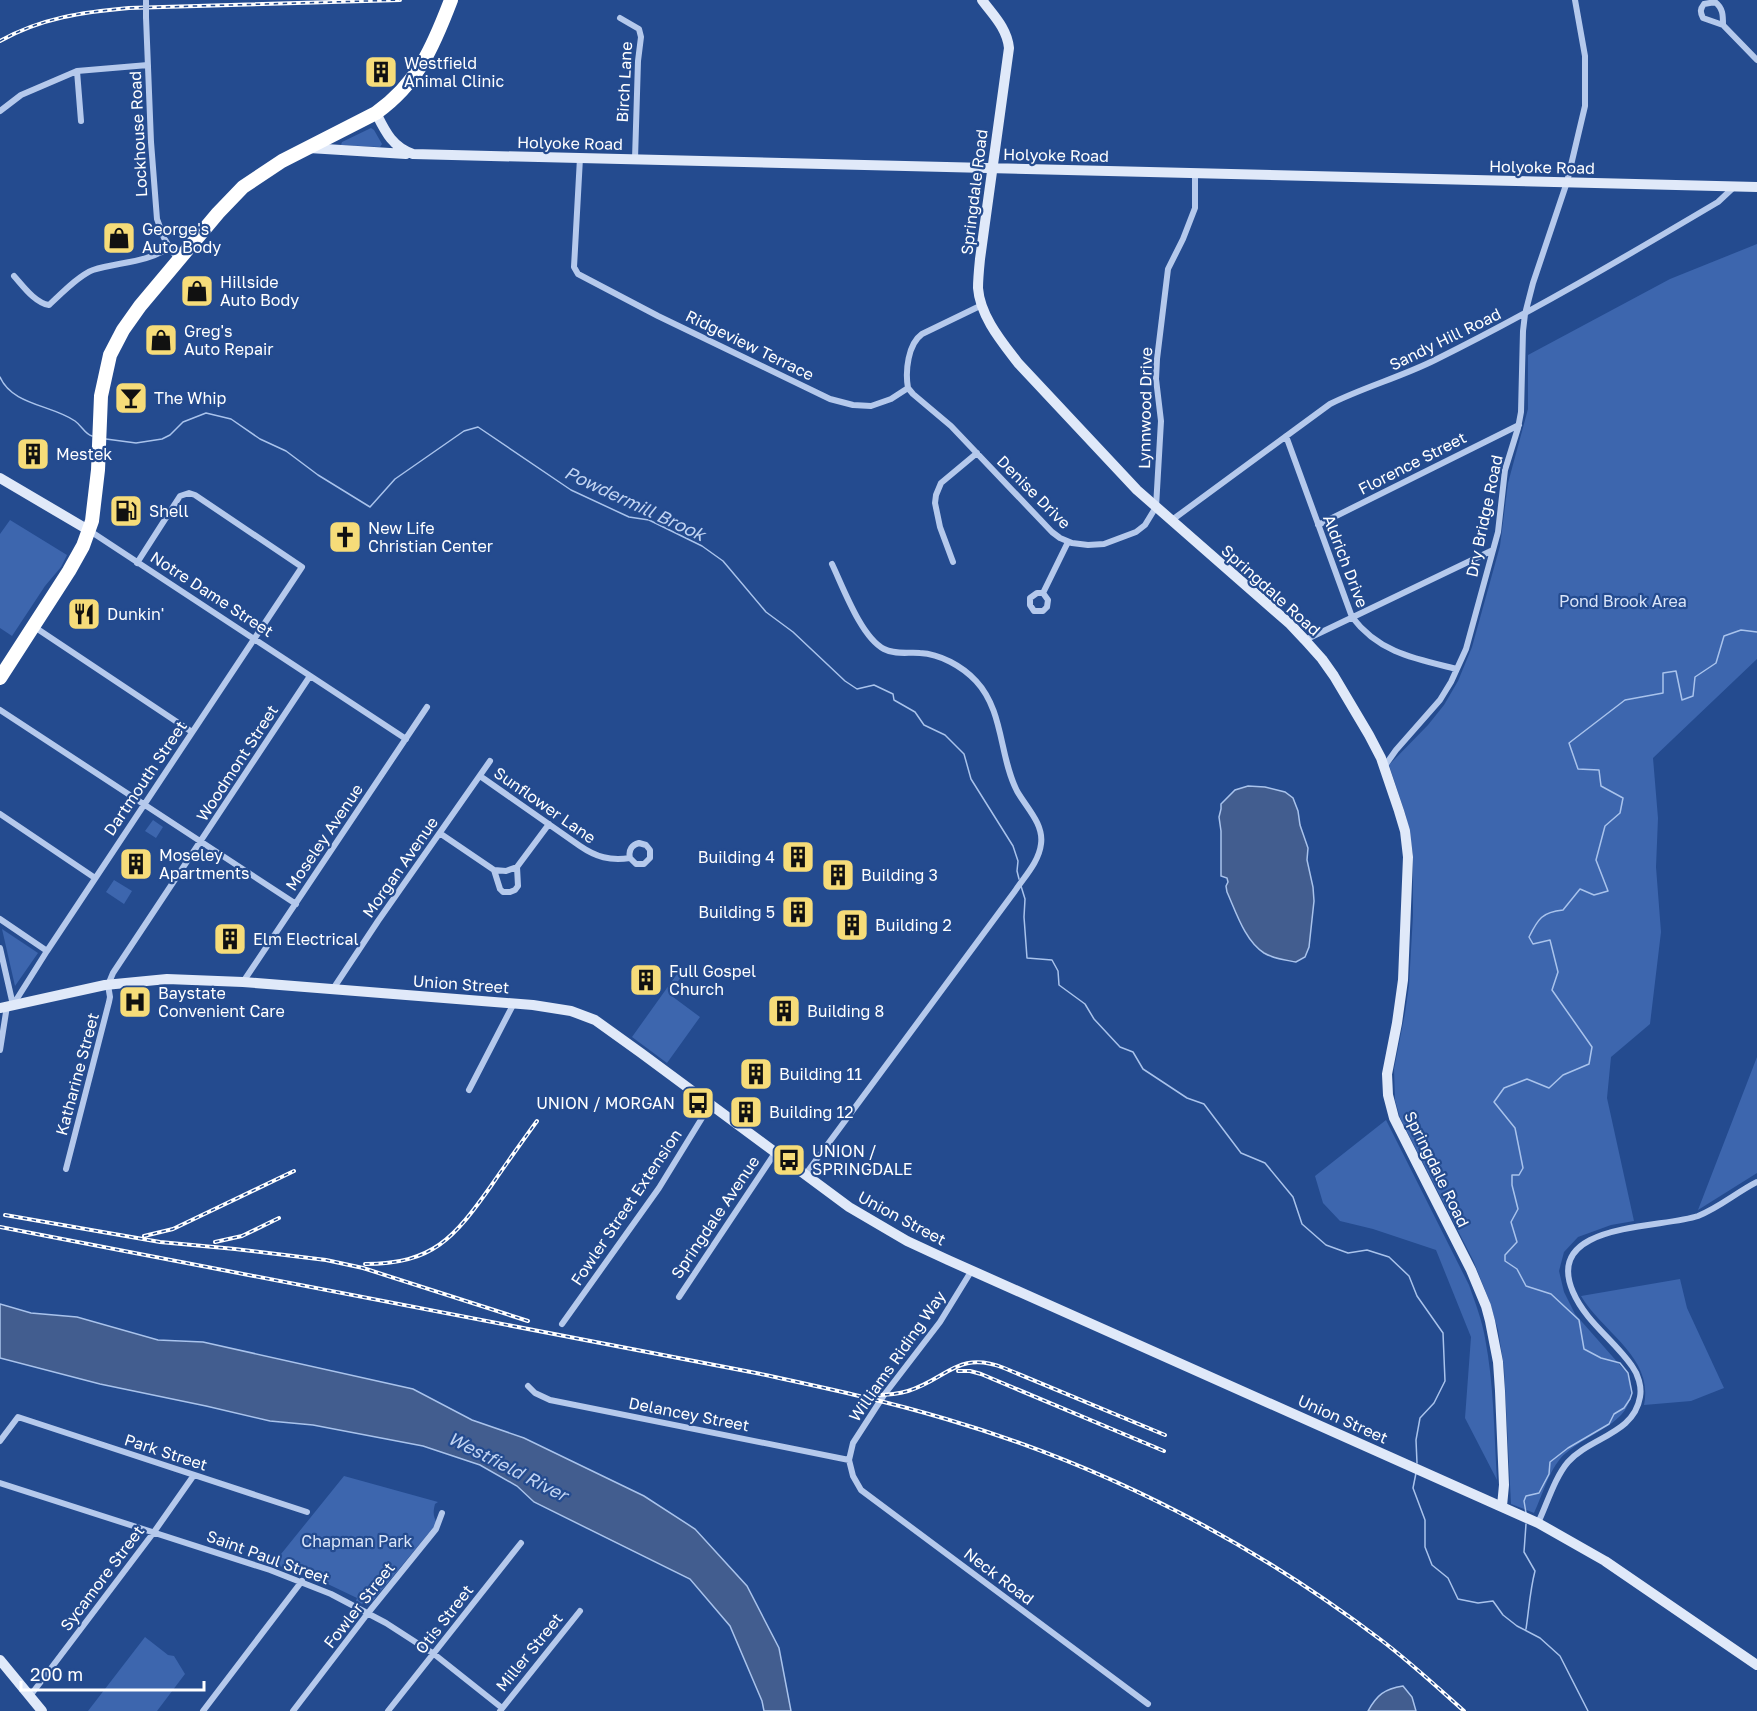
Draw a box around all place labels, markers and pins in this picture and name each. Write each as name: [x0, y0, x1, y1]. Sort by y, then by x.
place label: Westfield Animal Clinic: [404, 53, 505, 91]
building icon: Westfield Animal Clinic: [363, 54, 399, 90]
place label: George's Auto Body: [142, 219, 221, 257]
shop icon: George's Auto Body: [101, 220, 137, 256]
place label: Hillside Auto Body: [220, 272, 299, 310]
shop icon: Hillside Auto Body: [179, 273, 215, 309]
place label: Greg's Auto Repair: [184, 321, 274, 359]
shop icon: Greg's Auto Repair: [143, 322, 179, 358]
bar icon: The Whip: [113, 380, 149, 416]
place label: The Whip: [154, 388, 227, 408]
building icon: Mestek: [15, 436, 51, 472]
place label: Mestek: [56, 444, 112, 464]
fuel station icon: Shell: [108, 493, 144, 529]
place label: Shell: [149, 501, 189, 521]
place label: New Life Christian Center: [368, 518, 493, 556]
church icon: New Life Christian Center: [327, 519, 363, 555]
restaurant icon: Dunkin': [66, 596, 102, 632]
place label: Dunkin': [107, 604, 164, 624]
building icon: Building 4: [780, 839, 816, 875]
place label: Moseley Apartments: [159, 845, 250, 883]
building icon: Moseley Apartments: [118, 846, 154, 882]
place label: Building 4: [698, 847, 775, 867]
building icon: Building 3: [820, 857, 856, 893]
place label: Building 3: [861, 865, 938, 885]
building icon: Building 5: [780, 894, 816, 930]
place label: Building 5: [698, 902, 775, 922]
building icon: Building 2: [834, 907, 870, 943]
place label: Building 2: [875, 915, 952, 935]
building icon: Elm Electrical: [212, 921, 248, 957]
place label: Elm Electrical: [253, 929, 359, 949]
place label: Full Gospel Church: [669, 961, 756, 999]
building icon: Full Gospel Church: [628, 962, 664, 998]
place label: Baystate Convenient Care: [158, 983, 285, 1021]
hospital icon: Baystate Convenient Care: [117, 984, 153, 1020]
building icon: Building 8: [766, 993, 802, 1029]
place label: Building 8: [807, 1001, 884, 1021]
building icon: Building 11: [738, 1056, 774, 1092]
place label: Building 11: [779, 1064, 862, 1084]
bus stop icon: UNION / MORGAN: [680, 1085, 716, 1121]
place label: UNION / MORGAN: [536, 1093, 675, 1113]
building icon: Building 12: [728, 1094, 764, 1130]
place label: Building 12: [769, 1102, 854, 1122]
place label: UNION / SPRINGDALE: [812, 1141, 913, 1179]
bus stop icon: UNION / SPRINGDALE: [771, 1142, 807, 1178]

